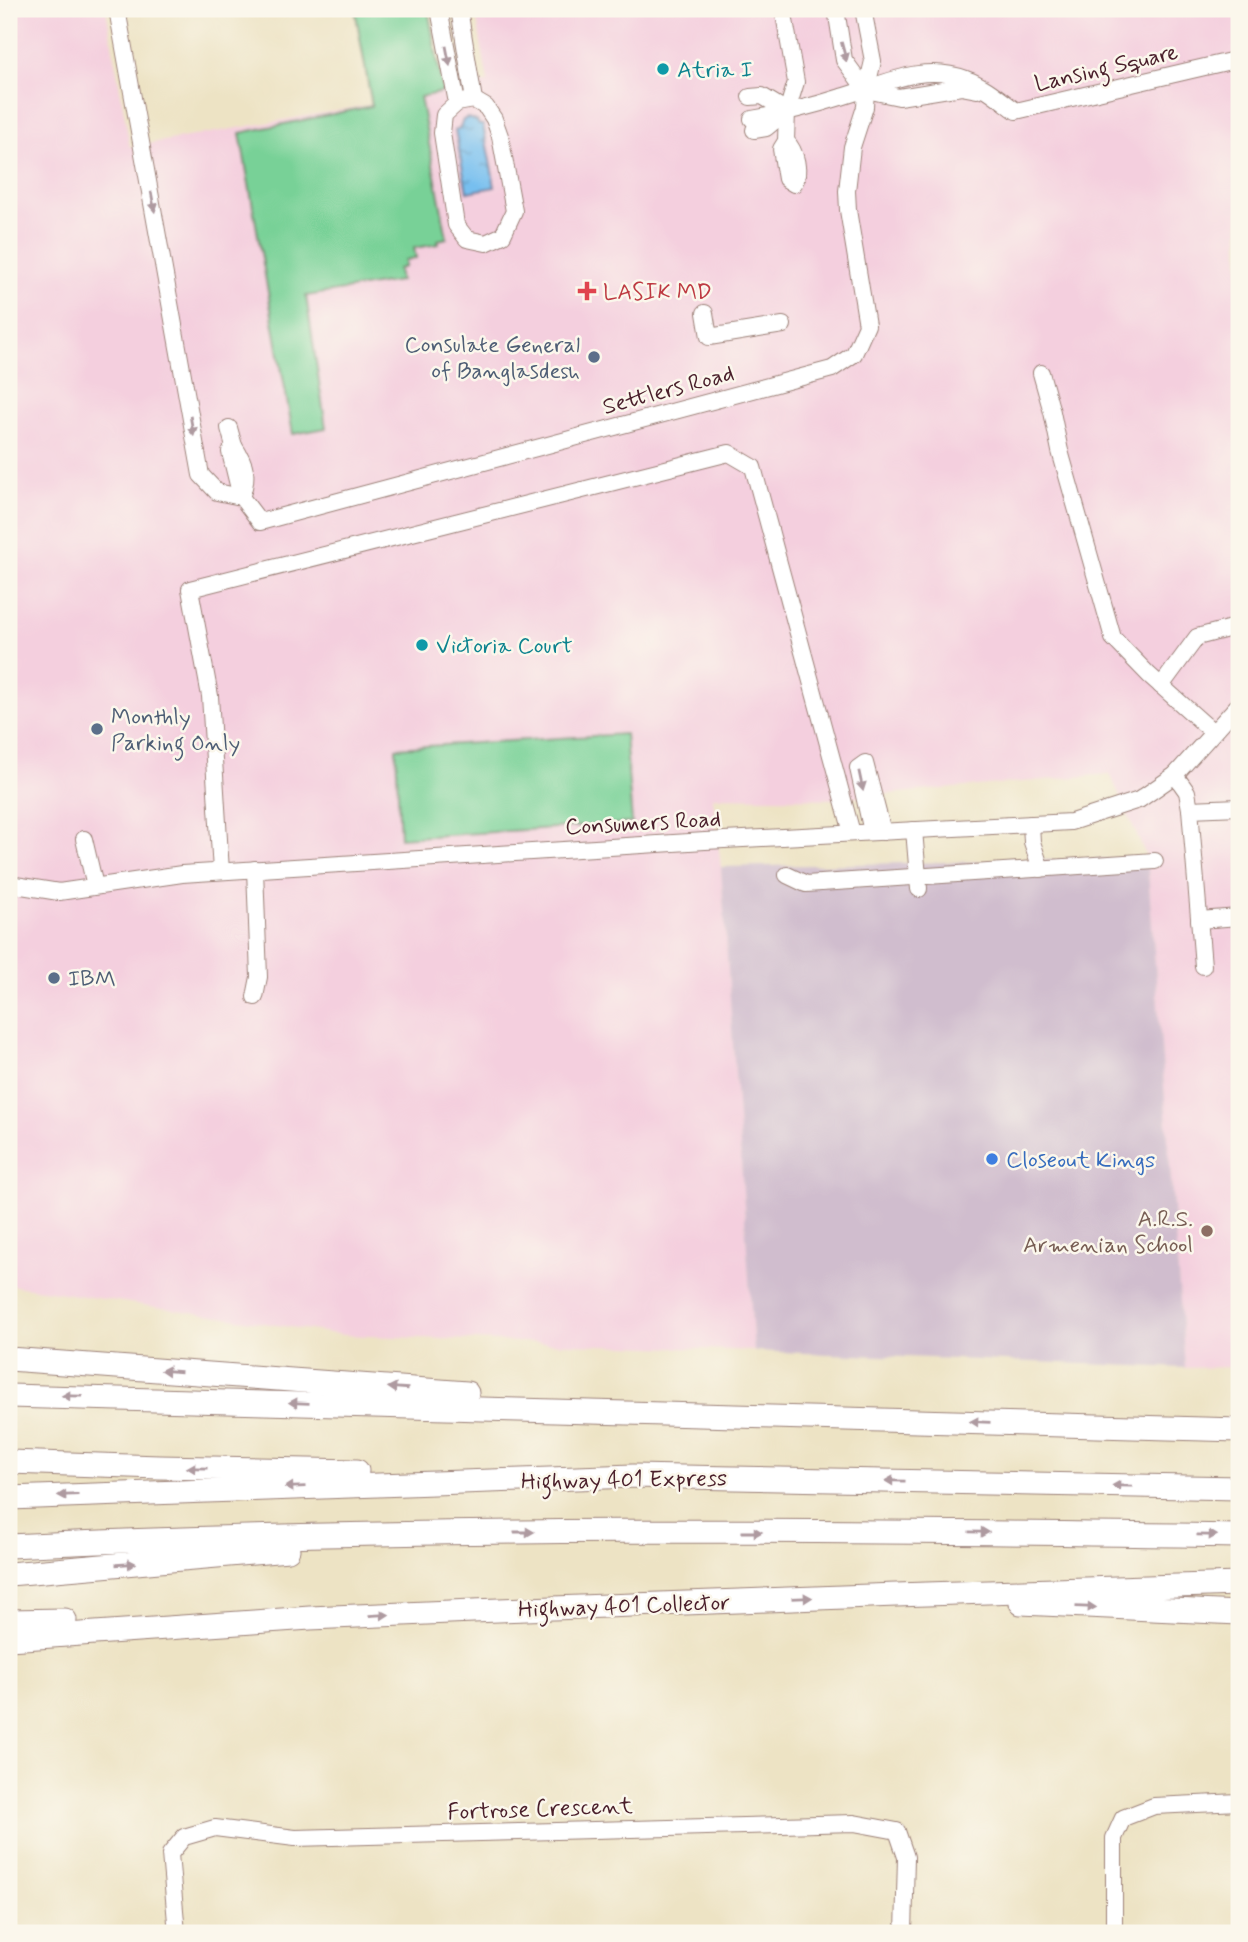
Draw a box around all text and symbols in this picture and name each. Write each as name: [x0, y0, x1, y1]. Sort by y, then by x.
street label: Lansing Square: [1032, 38, 1182, 102]
one-way arrow: [839, 41, 850, 63]
one-way arrow: [442, 45, 453, 67]
place label: Atria I: [677, 56, 753, 86]
marker: Atria I: [655, 61, 671, 77]
one-way arrow: [148, 191, 159, 213]
place label: LASIK MD: [603, 278, 712, 308]
marker: LASIK MD: [577, 281, 597, 301]
place label: Consulate General of Banglasdesh: [405, 331, 580, 387]
marker: Consulate General of Banglasdesh: [586, 349, 602, 365]
street label: Settlers Road: [600, 359, 737, 423]
one-way arrow: [187, 415, 198, 437]
place label: Victoria Court: [436, 632, 573, 662]
marker: Victoria Court: [414, 637, 430, 653]
place label: Monthly Parking Only: [111, 703, 240, 761]
marker: Monthly Parking Only: [89, 721, 105, 737]
one-way arrow: [855, 770, 866, 792]
street label: Consumers Road: [564, 805, 722, 843]
place label: IBM: [68, 965, 116, 995]
marker: IBM: [46, 970, 62, 986]
place label: Closeout Kings: [1006, 1146, 1155, 1176]
marker: Closeout Kings: [984, 1151, 1000, 1167]
place label: A.R.S. Armenian School: [1023, 1205, 1193, 1261]
marker: A.R.S. Armenian School: [1199, 1223, 1215, 1239]
one-way arrow: [160, 1365, 182, 1376]
one-way arrow: [387, 1382, 409, 1393]
one-way arrow: [61, 1391, 83, 1402]
one-way arrow: [288, 1397, 310, 1408]
one-way arrow: [969, 1417, 991, 1428]
one-way arrow: [186, 1462, 208, 1474]
street label: Highway 401 Express: [521, 1464, 727, 1500]
one-way arrow: [883, 1475, 905, 1487]
one-way arrow: [1111, 1480, 1133, 1491]
one-way arrow: [284, 1482, 306, 1493]
one-way arrow: [57, 1490, 79, 1501]
one-way arrow: [514, 1526, 536, 1538]
one-way arrow: [741, 1526, 763, 1538]
one-way arrow: [969, 1526, 991, 1538]
one-way arrow: [1196, 1530, 1218, 1541]
one-way arrow: [115, 1558, 137, 1569]
street label: Highway 401 Collector: [517, 1588, 731, 1628]
one-way arrow: [791, 1593, 813, 1604]
one-way arrow: [1075, 1601, 1097, 1612]
one-way arrow: [368, 1609, 390, 1620]
street label: Fortrose Crescent: [447, 1792, 634, 1828]

